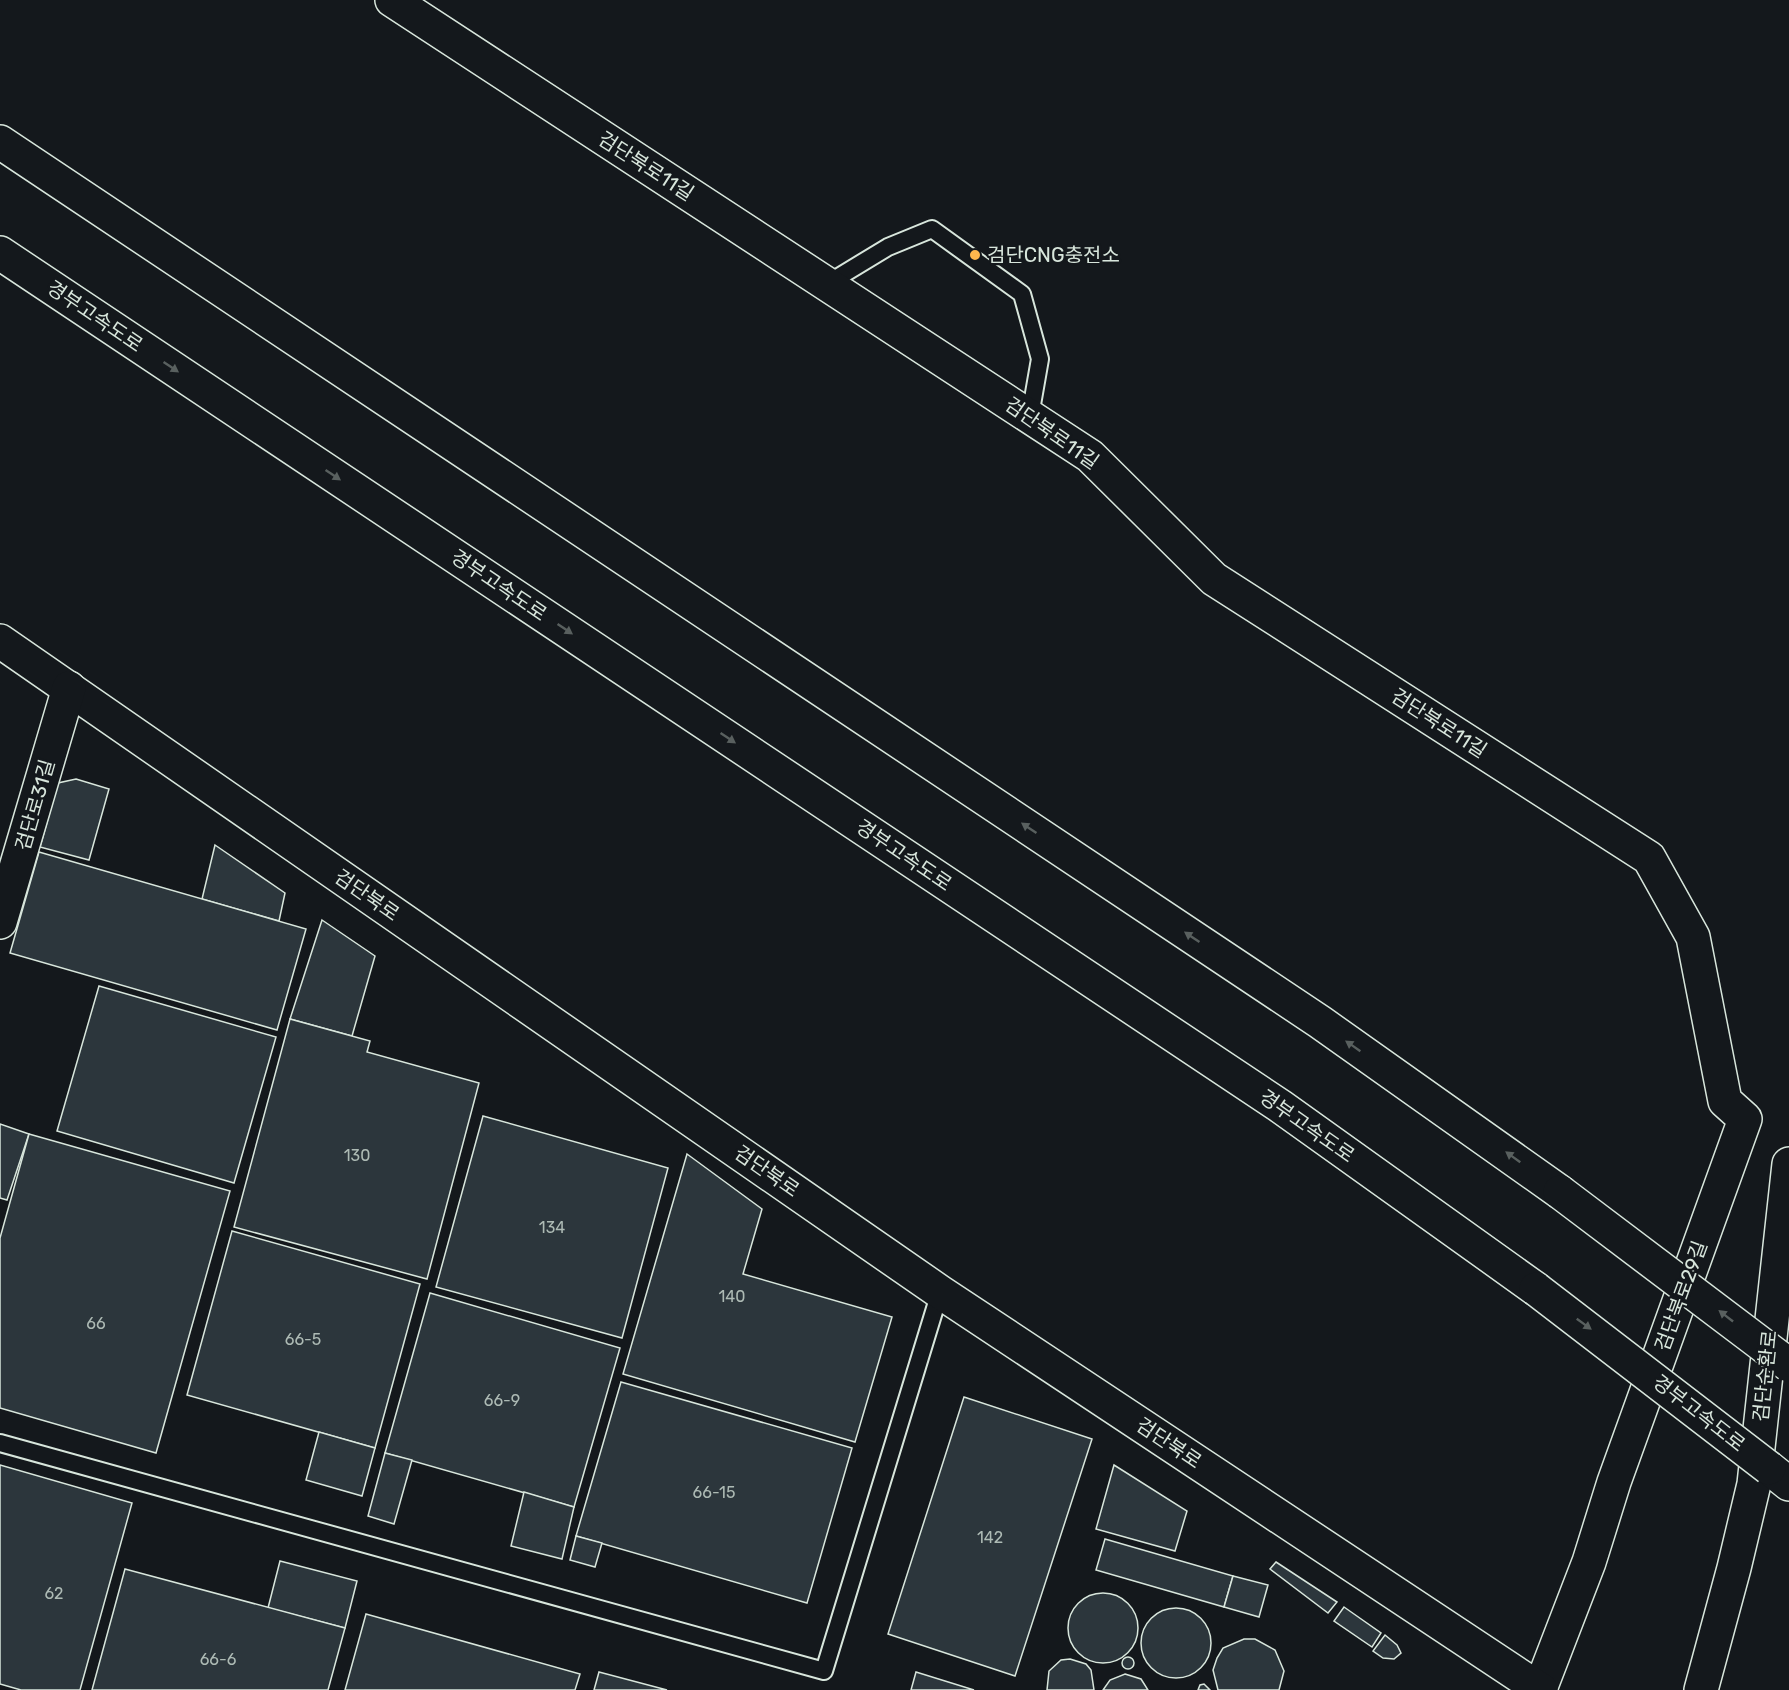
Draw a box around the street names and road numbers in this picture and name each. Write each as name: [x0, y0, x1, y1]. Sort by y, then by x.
street label: 검단북로11길: [594, 126, 698, 206]
street label: 경부고속도로: [43, 275, 147, 357]
street label: 검단북로11길: [1000, 392, 1104, 474]
street label: 경부고속도로: [447, 544, 551, 626]
street label: 검단북로11길: [1387, 683, 1491, 763]
street label: 검단로31길: [11, 757, 59, 853]
street label: 경부고속도로: [852, 814, 956, 896]
street label: 검단북로: [330, 864, 404, 926]
street label: 경부고속도로: [1255, 1085, 1359, 1167]
street label: 검단북로: [730, 1140, 804, 1202]
street label: 검단북로29길: [1650, 1238, 1712, 1354]
street label: 검단순환로: [1748, 1329, 1782, 1423]
street label: 경부고속도로: [1648, 1370, 1750, 1456]
street label: 검단북로: [1132, 1412, 1206, 1474]

